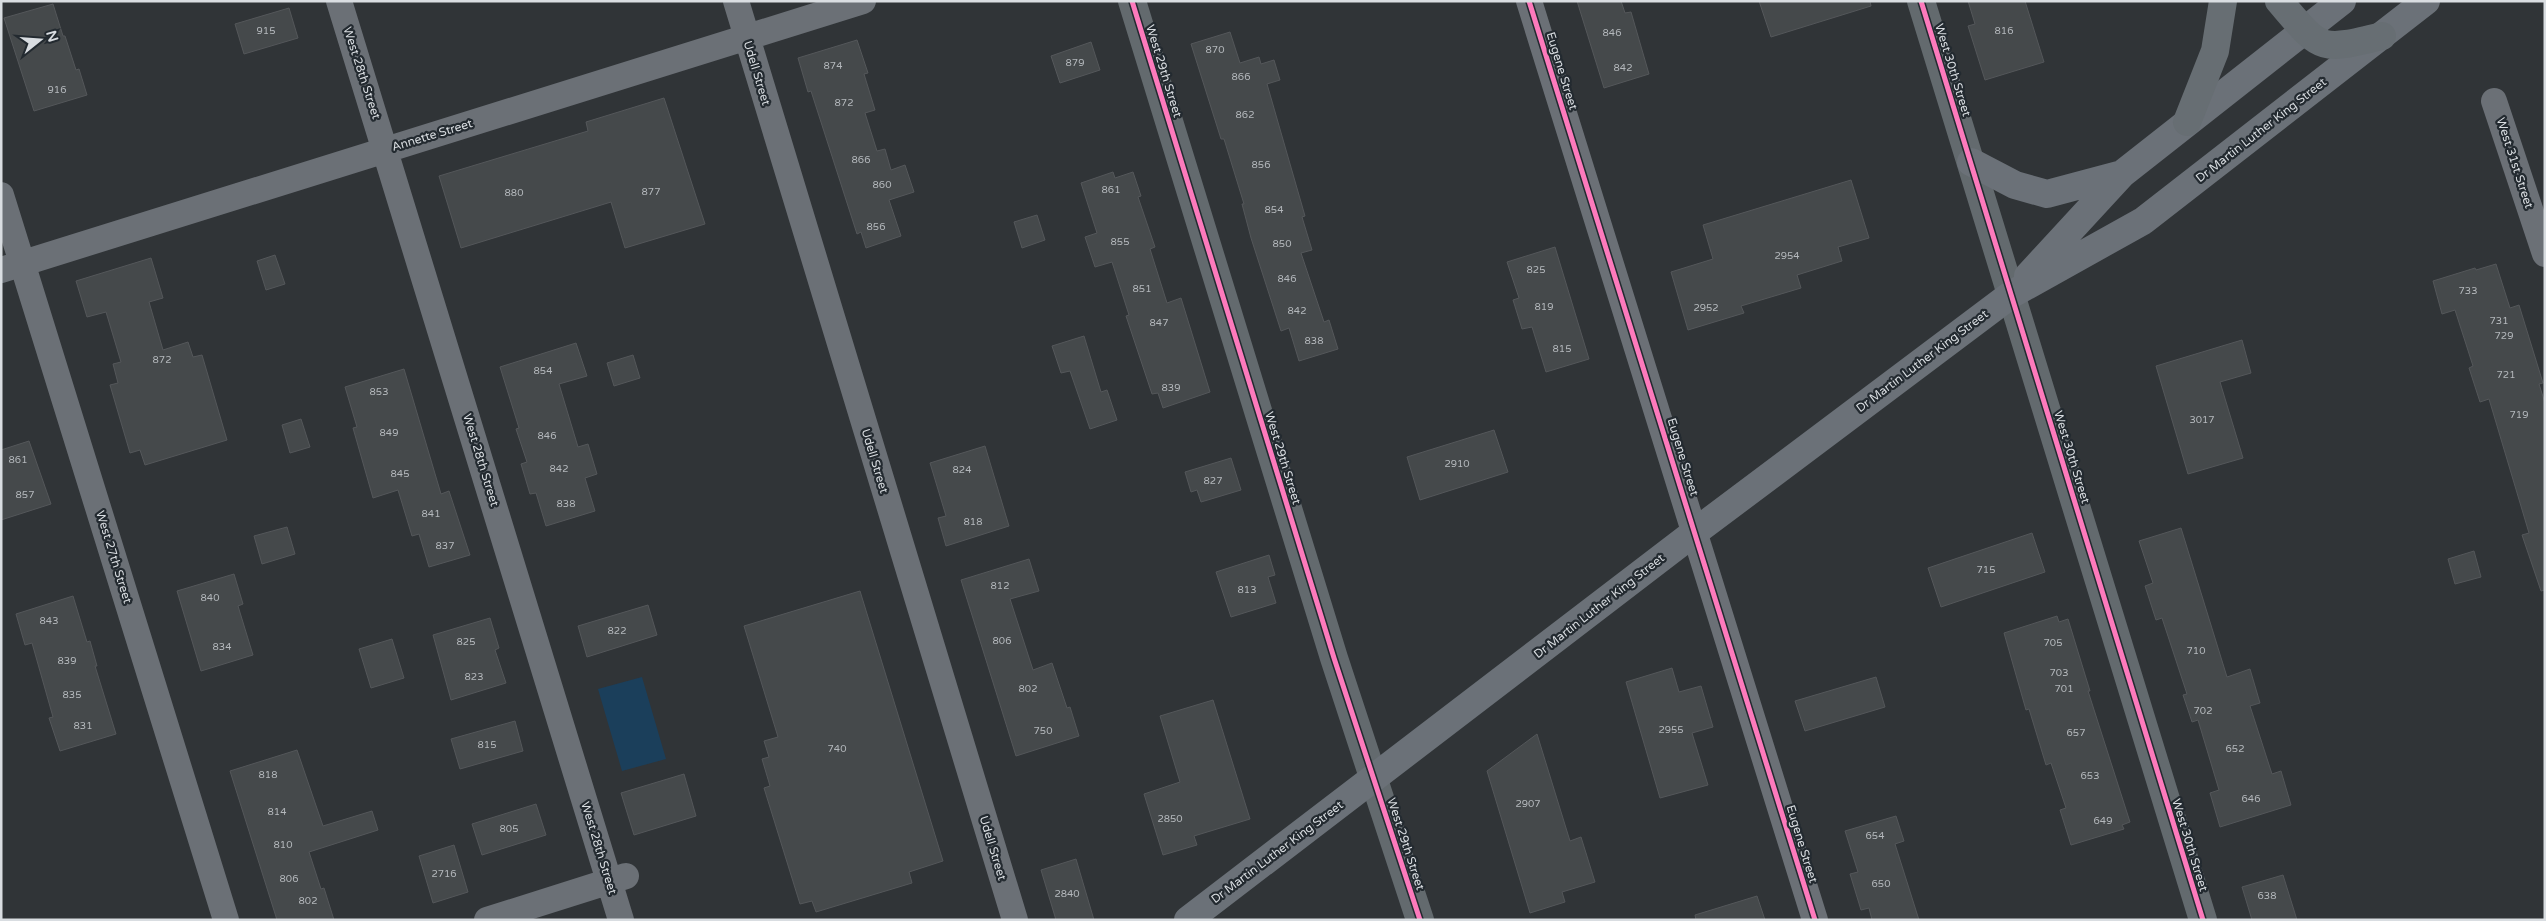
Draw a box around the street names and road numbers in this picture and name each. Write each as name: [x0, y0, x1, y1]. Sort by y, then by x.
street label: West 30th Street: [1932, 22, 1974, 118]
street label: West 29th Street: [1143, 23, 1185, 119]
street label: West 28th Street: [340, 25, 384, 121]
street label: Eugene Street: [1544, 30, 1581, 112]
street label: Udell Street: [741, 39, 774, 107]
street label: Dr Martin Luther King Street: [2193, 75, 2329, 185]
street label: Annette Street: [390, 116, 474, 154]
street label: West 31st Street: [2494, 116, 2536, 211]
street label: Dr Martin Luther King Street: [1853, 307, 1991, 415]
street label: West 30th Street: [2051, 409, 2093, 505]
street label: West 29th Street: [1262, 410, 1304, 506]
street label: West 28th Street: [460, 412, 502, 508]
street label: Eugene Street: [1665, 416, 1702, 498]
street label: Udell Street: [859, 427, 892, 495]
street label: West 27th Street: [93, 509, 135, 605]
street label: Dr Martin Luther King Street: [1531, 551, 1667, 661]
street label: West 29th Street: [1384, 796, 1428, 892]
street label: West 30th Street: [2169, 797, 2211, 893]
street label: Dr Martin Luther King Street: [1208, 798, 1346, 906]
street label: West 28th Street: [578, 800, 620, 896]
street label: Eugene Street: [1784, 803, 1821, 885]
street label: Udell Street: [977, 814, 1010, 882]

